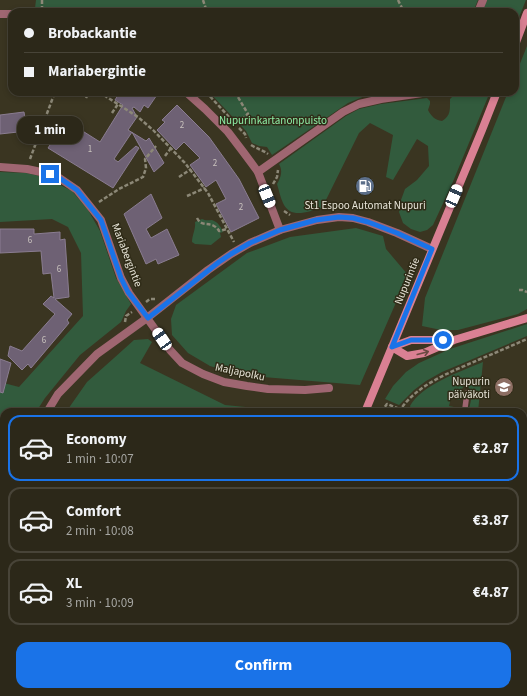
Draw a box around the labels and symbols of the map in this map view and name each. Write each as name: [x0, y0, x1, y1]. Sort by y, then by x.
park label: Nupurinkartanonpuisto: [219, 113, 327, 128]
callout: 1 min: [17, 116, 83, 144]
house number: 2: [180, 119, 185, 132]
house number: 1: [88, 143, 92, 156]
house number: 2: [213, 157, 218, 170]
route end: [41, 165, 59, 183]
fuel station icon: St1 Espoo Automat Nupuri: [354, 175, 376, 197]
car: [257, 183, 277, 209]
car: [444, 183, 464, 209]
place label: St1 Espoo Automat Nupuri: [304, 198, 426, 213]
house number: 2: [239, 201, 244, 214]
street label: Mariabergintie: [108, 221, 146, 289]
house number: 6: [28, 234, 33, 247]
street label: Nupurintie: [391, 255, 423, 307]
house number: 6: [57, 263, 62, 276]
car: [150, 326, 174, 352]
route start: [434, 331, 452, 349]
house number: 6: [42, 334, 47, 347]
one-way arrow: [416, 349, 429, 356]
street label: Maljapolku: [214, 359, 266, 385]
place label: Nupurin päiväkoti: [448, 374, 490, 402]
school or university icon: Nupurin päiväkoti: [493, 376, 515, 398]

